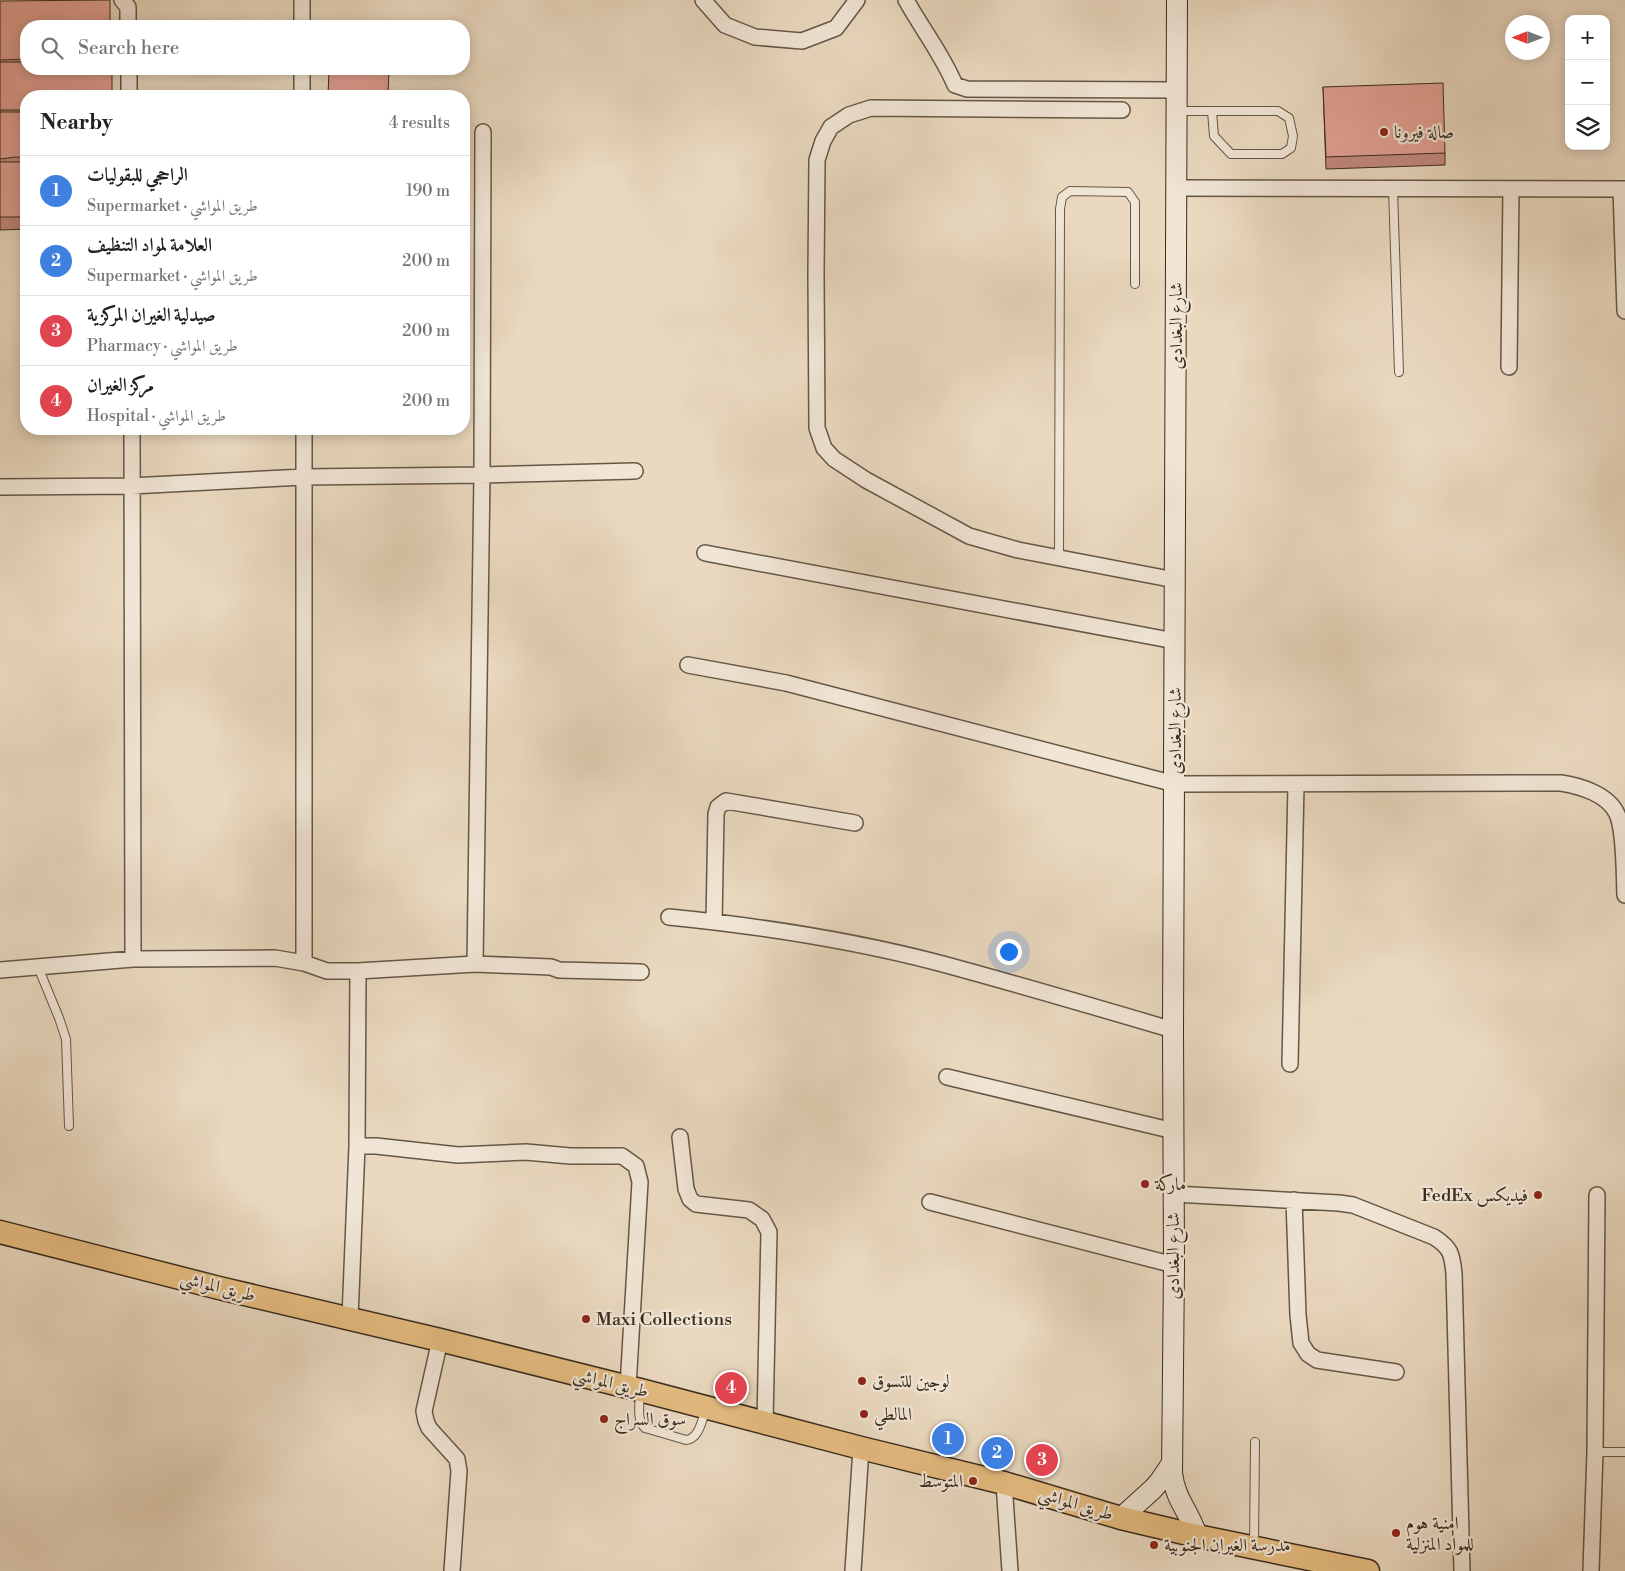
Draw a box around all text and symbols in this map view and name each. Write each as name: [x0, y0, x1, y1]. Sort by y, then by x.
north arrow: [1505, 15, 1550, 60]
map controls: [1565, 15, 1610, 150]
button: +: [1565, 15, 1610, 60]
search box: [20, 20, 470, 75]
icon: search: [38, 34, 66, 62]
text: Search here: [78, 36, 179, 60]
button: −: [1565, 60, 1610, 105]
button: layers: [1565, 105, 1610, 150]
text: Nearby: [40, 110, 113, 136]
text: 4 results: [389, 113, 450, 133]
place label: صالة فيرونا: [1394, 121, 1454, 144]
marker: صالة فيرونا: [1378, 126, 1390, 138]
text: الراحجي للبقوليات: [87, 163, 188, 187]
text: 1: [52, 181, 60, 201]
text: 190 m: [406, 181, 450, 201]
text: Supermarket · طريق المواشي: [87, 196, 258, 216]
text: العلامة لمواد التنظيف: [87, 233, 212, 257]
text: 2: [51, 251, 61, 271]
text: 200 m: [402, 251, 450, 271]
text: Supermarket · طريق المواشي: [87, 266, 258, 286]
street label: شارع البغدادى: [1165, 282, 1191, 370]
text: صيدلية الغيران المركزية: [87, 303, 216, 327]
text: 3: [51, 321, 61, 341]
text: 200 m: [402, 321, 450, 341]
text: Pharmacy · طريق المواشي: [87, 336, 238, 356]
text: مركز الغيران: [87, 373, 154, 397]
text: 4: [51, 391, 61, 411]
text: 200 m: [402, 391, 450, 411]
text: Hospital · طريق المواشي: [87, 406, 226, 426]
street label: شارع البغدادى: [1164, 687, 1190, 775]
your location: [996, 939, 1022, 965]
place label: ماركة: [1154, 1173, 1186, 1196]
marker: ماركة: [1139, 1178, 1151, 1190]
place label: FedEx فيديكس: [1421, 1184, 1528, 1207]
marker: FedEx فيديكس: [1532, 1189, 1544, 1201]
street label: شارع البغدادى: [1162, 1212, 1188, 1300]
street label: طريق المواشي: [177, 1267, 258, 1312]
place label: Maxi Collections: [596, 1308, 732, 1331]
marker: Maxi Collections: [580, 1313, 592, 1325]
street label: طريق المواشي: [570, 1363, 651, 1408]
pin: 4: [715, 1369, 747, 1407]
place label: لوجين للتسوق: [872, 1370, 950, 1393]
marker: لوجين للتسوق: [856, 1375, 868, 1387]
place label: المالطي: [874, 1403, 912, 1431]
place label: سوق السراج: [614, 1408, 686, 1435]
marker: المالطي: [858, 1408, 870, 1420]
marker: سوق السراج: [598, 1413, 610, 1425]
pin: 1: [932, 1420, 964, 1458]
pin: 2: [981, 1434, 1013, 1472]
pin: 3: [1026, 1441, 1058, 1479]
place label: المتوسط: [918, 1470, 963, 1493]
marker: المتوسط: [967, 1475, 979, 1487]
street label: طريق المواشي: [1035, 1482, 1116, 1531]
place label: امنية هوم للمواد المنزلية: [1406, 1512, 1474, 1556]
marker: امنية هوم للمواد المنزلية: [1390, 1527, 1402, 1539]
place label: مدرسة الغيران الجنوبية: [1164, 1534, 1291, 1557]
marker: مدرسة الغيران الجنوبية: [1148, 1539, 1160, 1551]

